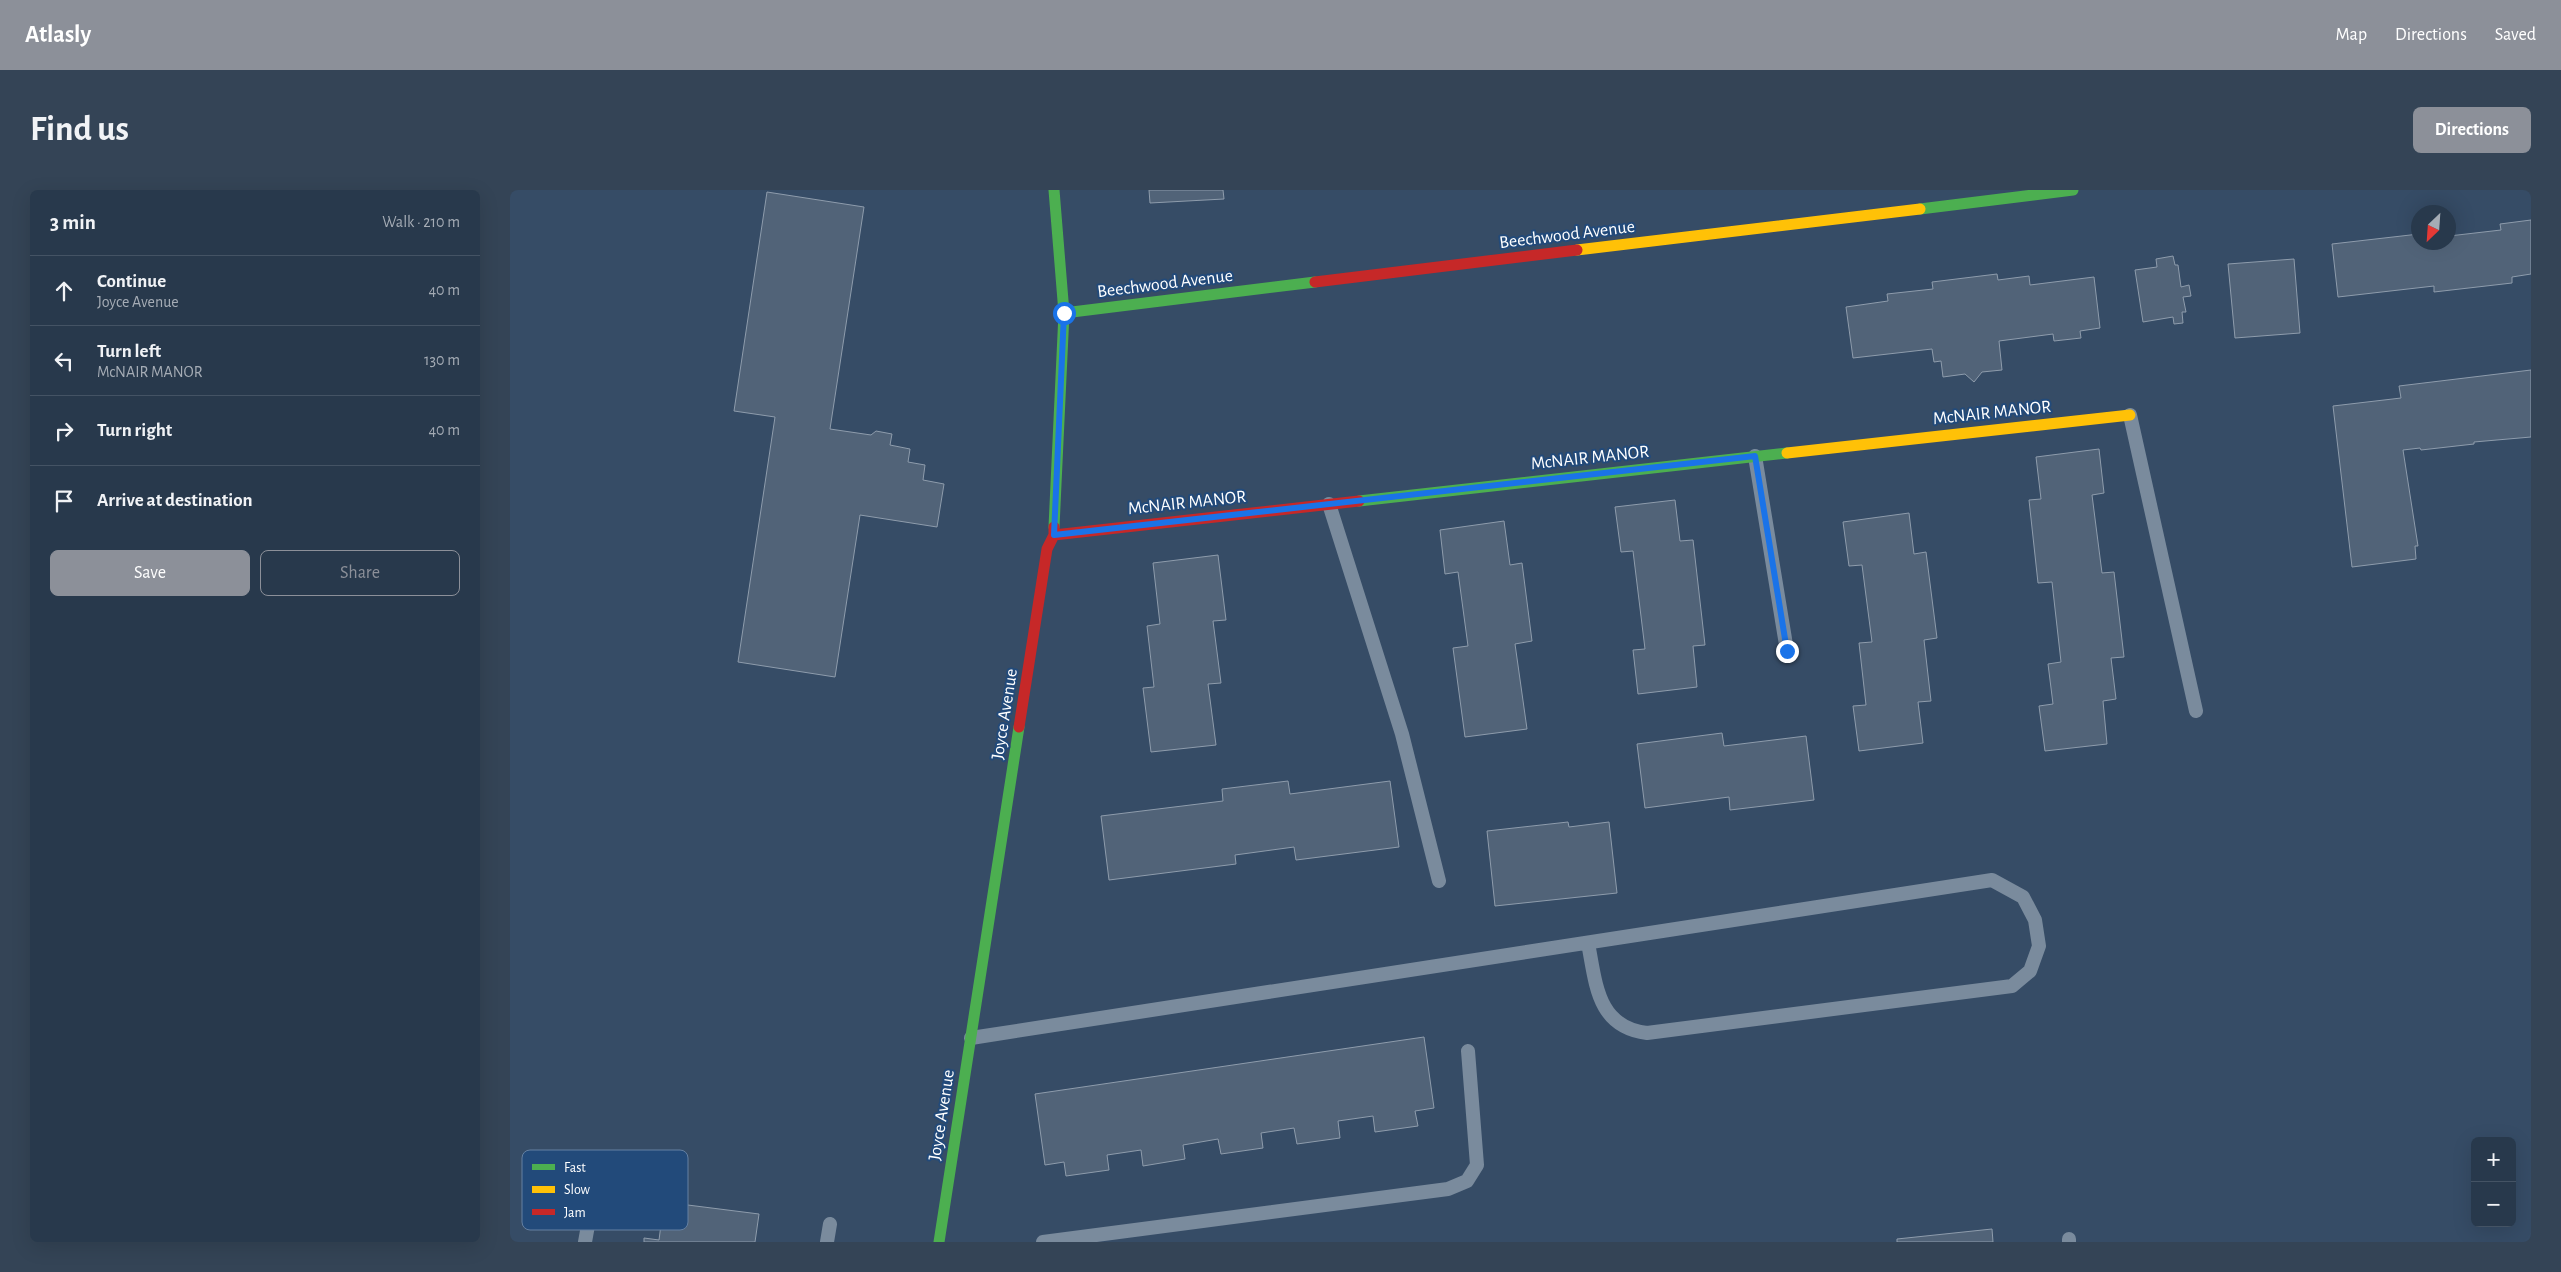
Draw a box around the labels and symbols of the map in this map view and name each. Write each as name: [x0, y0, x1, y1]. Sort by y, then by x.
north arrow: [2411, 205, 2456, 250]
street label: Beechwood Avenue: [1498, 218, 1636, 252]
street label: Beechwood Avenue: [1096, 267, 1234, 301]
route start: [1053, 302, 1076, 325]
street label: McNAIR MANOR: [1932, 398, 2052, 428]
street label: McNAIR MANOR: [1530, 443, 1650, 473]
street label: McNAIR MANOR: [1127, 488, 1247, 518]
route end: [1776, 640, 1799, 663]
street label: Joyce Avenue: [989, 667, 1021, 761]
street label: Joyce Avenue: [926, 1068, 958, 1162]
legend: [522, 1150, 688, 1230]
text: Fast: [564, 1161, 586, 1175]
text: Slow: [564, 1183, 591, 1197]
text: Jam: [564, 1206, 586, 1220]

